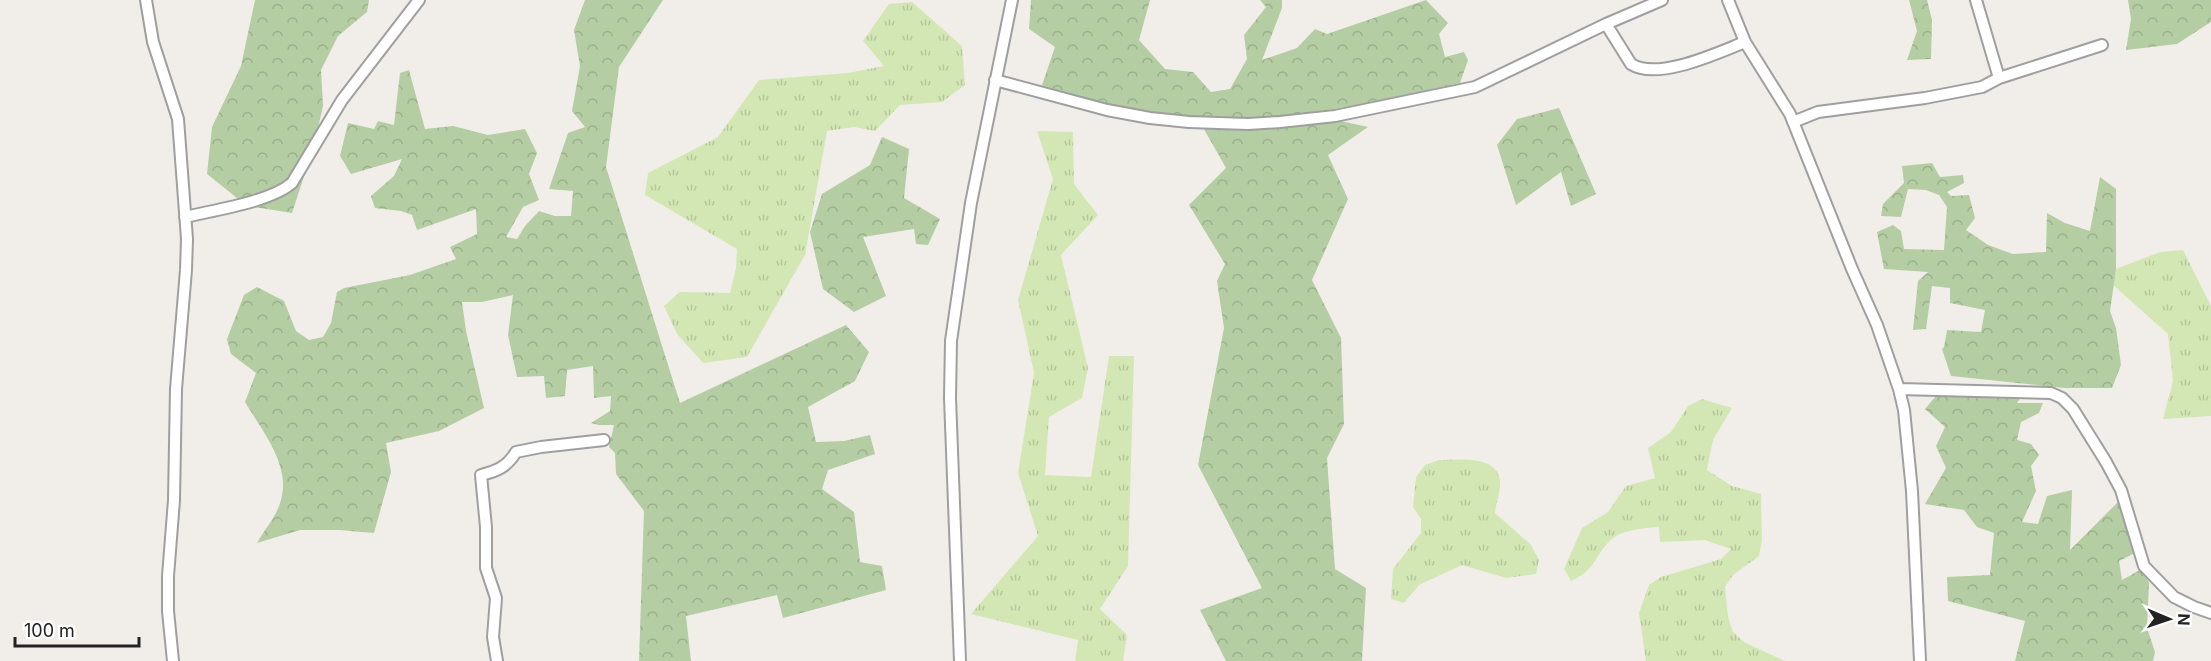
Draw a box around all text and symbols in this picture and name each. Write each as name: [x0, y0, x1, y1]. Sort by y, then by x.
north arrow: [2139, 589, 2199, 649]
scale bar: [15, 610, 140, 648]
text: N: [2174, 613, 2194, 626]
text: 100 m: [24, 620, 75, 641]

